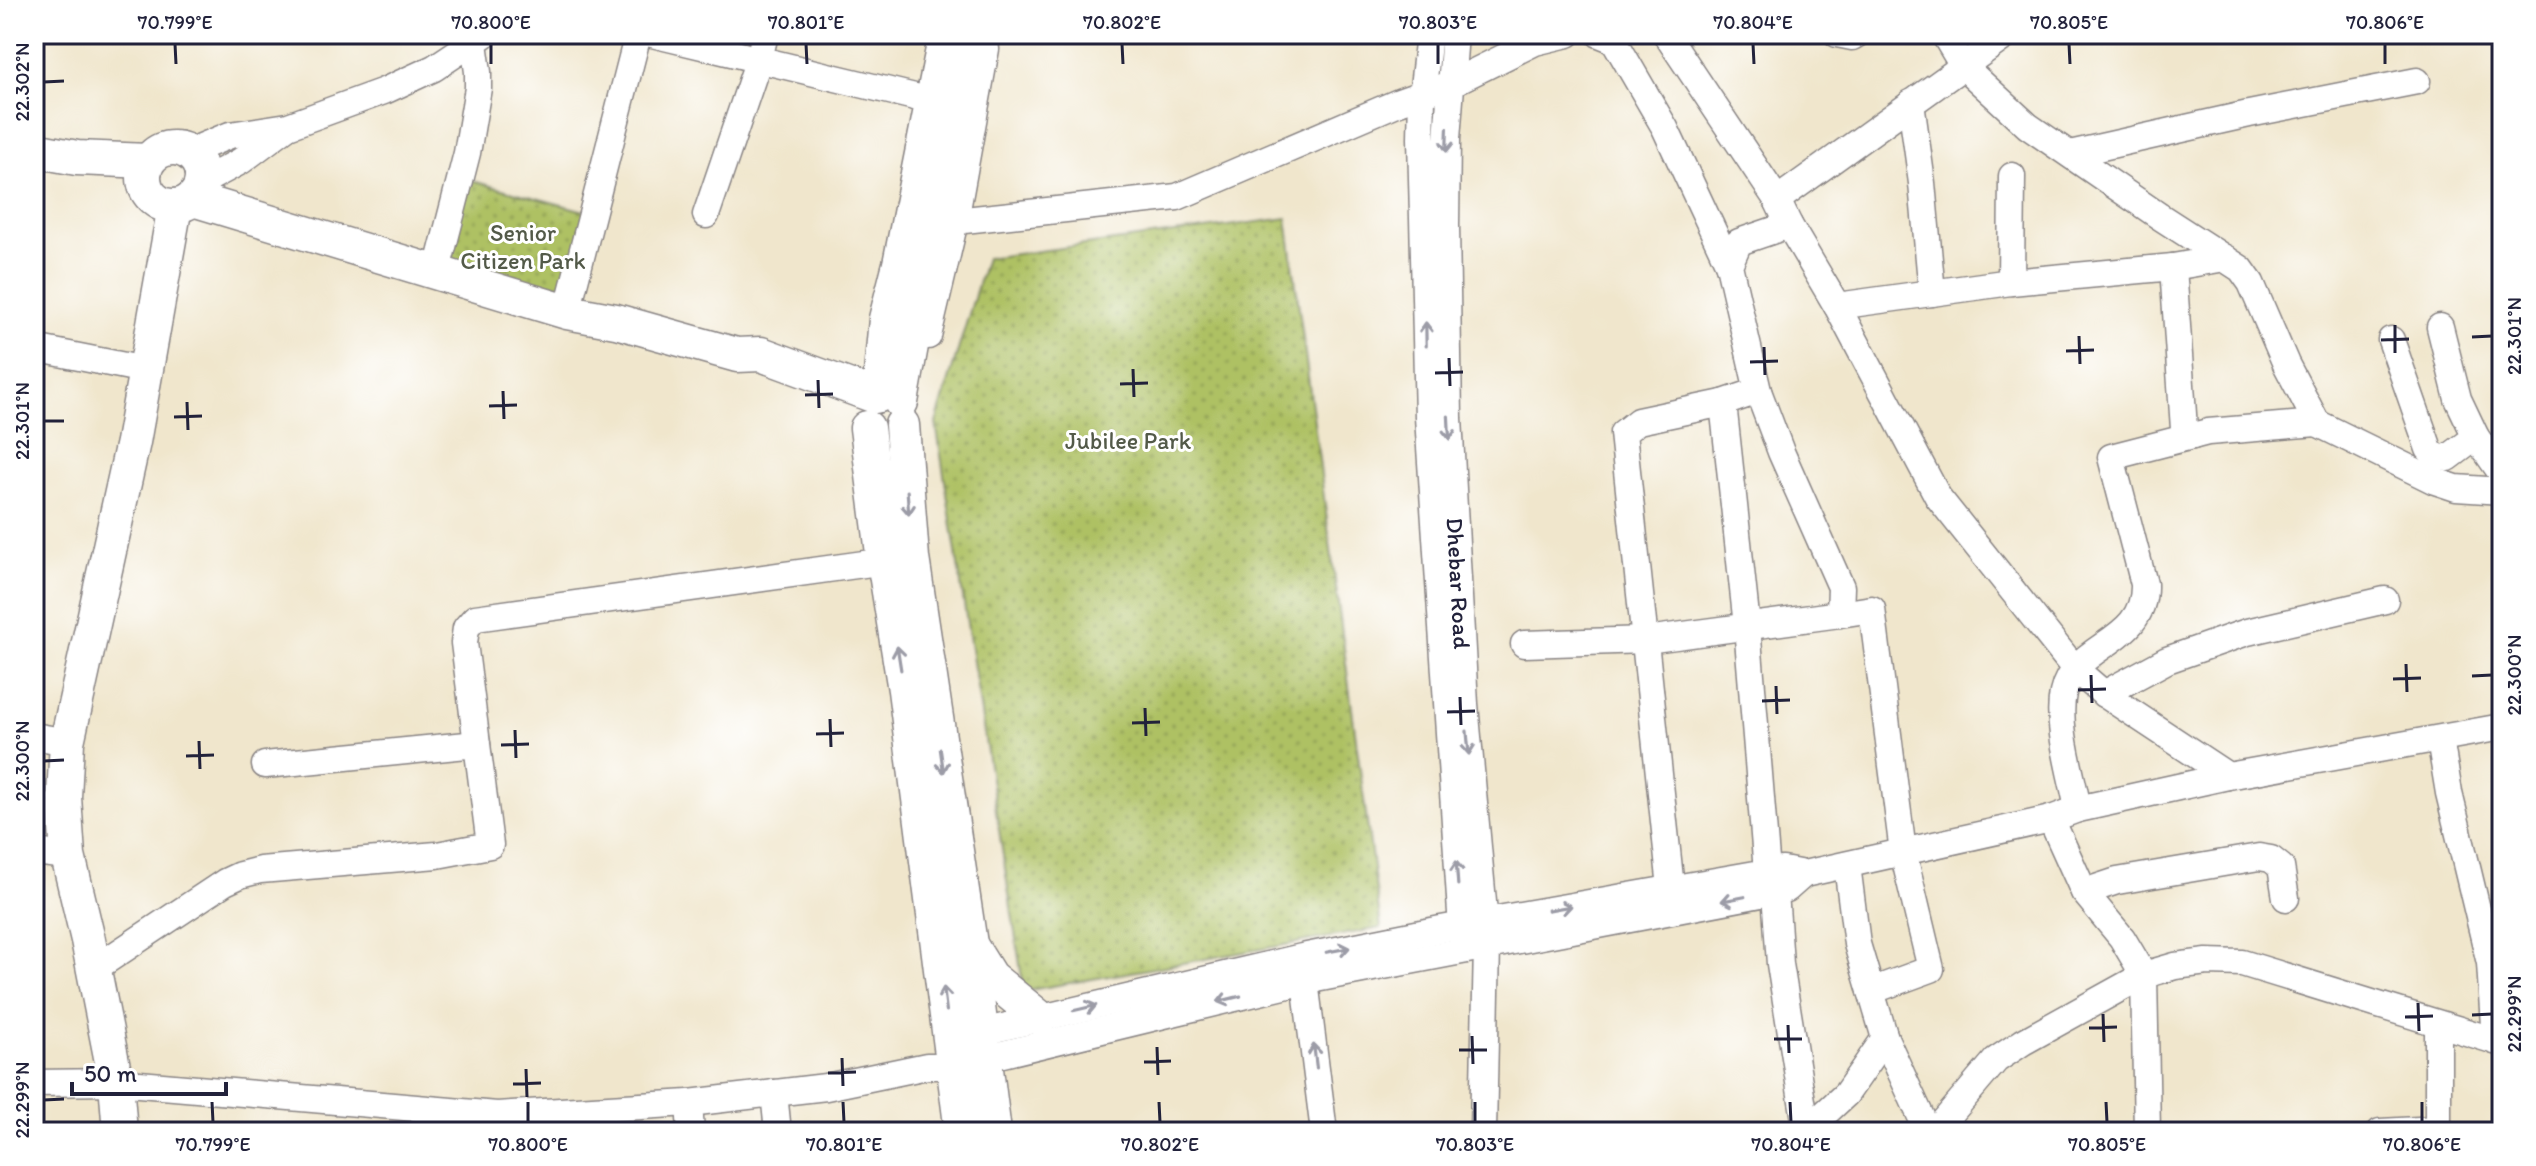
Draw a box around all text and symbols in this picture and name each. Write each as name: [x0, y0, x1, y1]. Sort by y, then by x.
text: 70.799°E: [138, 10, 212, 34]
text: 70.800°E: [451, 10, 531, 34]
text: 70.801°E: [768, 10, 844, 34]
text: 70.802°E: [1083, 10, 1161, 34]
text: 70.803°E: [1399, 10, 1477, 34]
text: 70.804°E: [1713, 10, 1793, 34]
text: 70.805°E: [2030, 10, 2108, 34]
text: 70.806°E: [2346, 10, 2424, 34]
text: 22.302°N: [10, 42, 34, 122]
one-way arrow: [1440, 126, 1455, 153]
park label: Senior Citizen Park: [460, 218, 586, 275]
text: 22.301°N: [2502, 297, 2526, 375]
one-way arrow: [1418, 321, 1434, 348]
text: 22.301°N: [10, 382, 34, 460]
one-way arrow: [1442, 414, 1457, 441]
park label: Jubilee Park: [1065, 426, 1192, 455]
one-way arrow: [901, 489, 916, 516]
street label: Dhebar Road: [1441, 517, 1477, 650]
text: 22.300°N: [2502, 635, 2526, 715]
one-way arrow: [891, 646, 906, 671]
text: 22.300°N: [10, 721, 34, 801]
one-way arrow: [1461, 729, 1476, 756]
one-way arrow: [935, 748, 950, 773]
one-way arrow: [1449, 860, 1464, 887]
one-way arrow: [1721, 893, 1746, 908]
one-way arrow: [1546, 900, 1572, 915]
one-way arrow: [1325, 941, 1351, 956]
text: 22.299°N: [2502, 976, 2526, 1052]
one-way arrow: [937, 987, 952, 1012]
one-way arrow: [1217, 992, 1243, 1007]
one-way arrow: [1071, 999, 1097, 1014]
one-way arrow: [1307, 1043, 1322, 1070]
scale bar: [72, 1046, 226, 1096]
text: 50 m: [84, 1059, 137, 1088]
text: 22.299°N: [10, 1062, 34, 1138]
text: 70.799°E: [176, 1132, 250, 1156]
text: 70.800°E: [488, 1132, 568, 1156]
text: 70.801°E: [806, 1132, 882, 1156]
text: 70.802°E: [1121, 1132, 1199, 1156]
text: 70.803°E: [1436, 1132, 1514, 1156]
text: 70.804°E: [1751, 1132, 1831, 1156]
text: 70.805°E: [2068, 1132, 2146, 1156]
text: 70.806°E: [2383, 1132, 2461, 1156]

